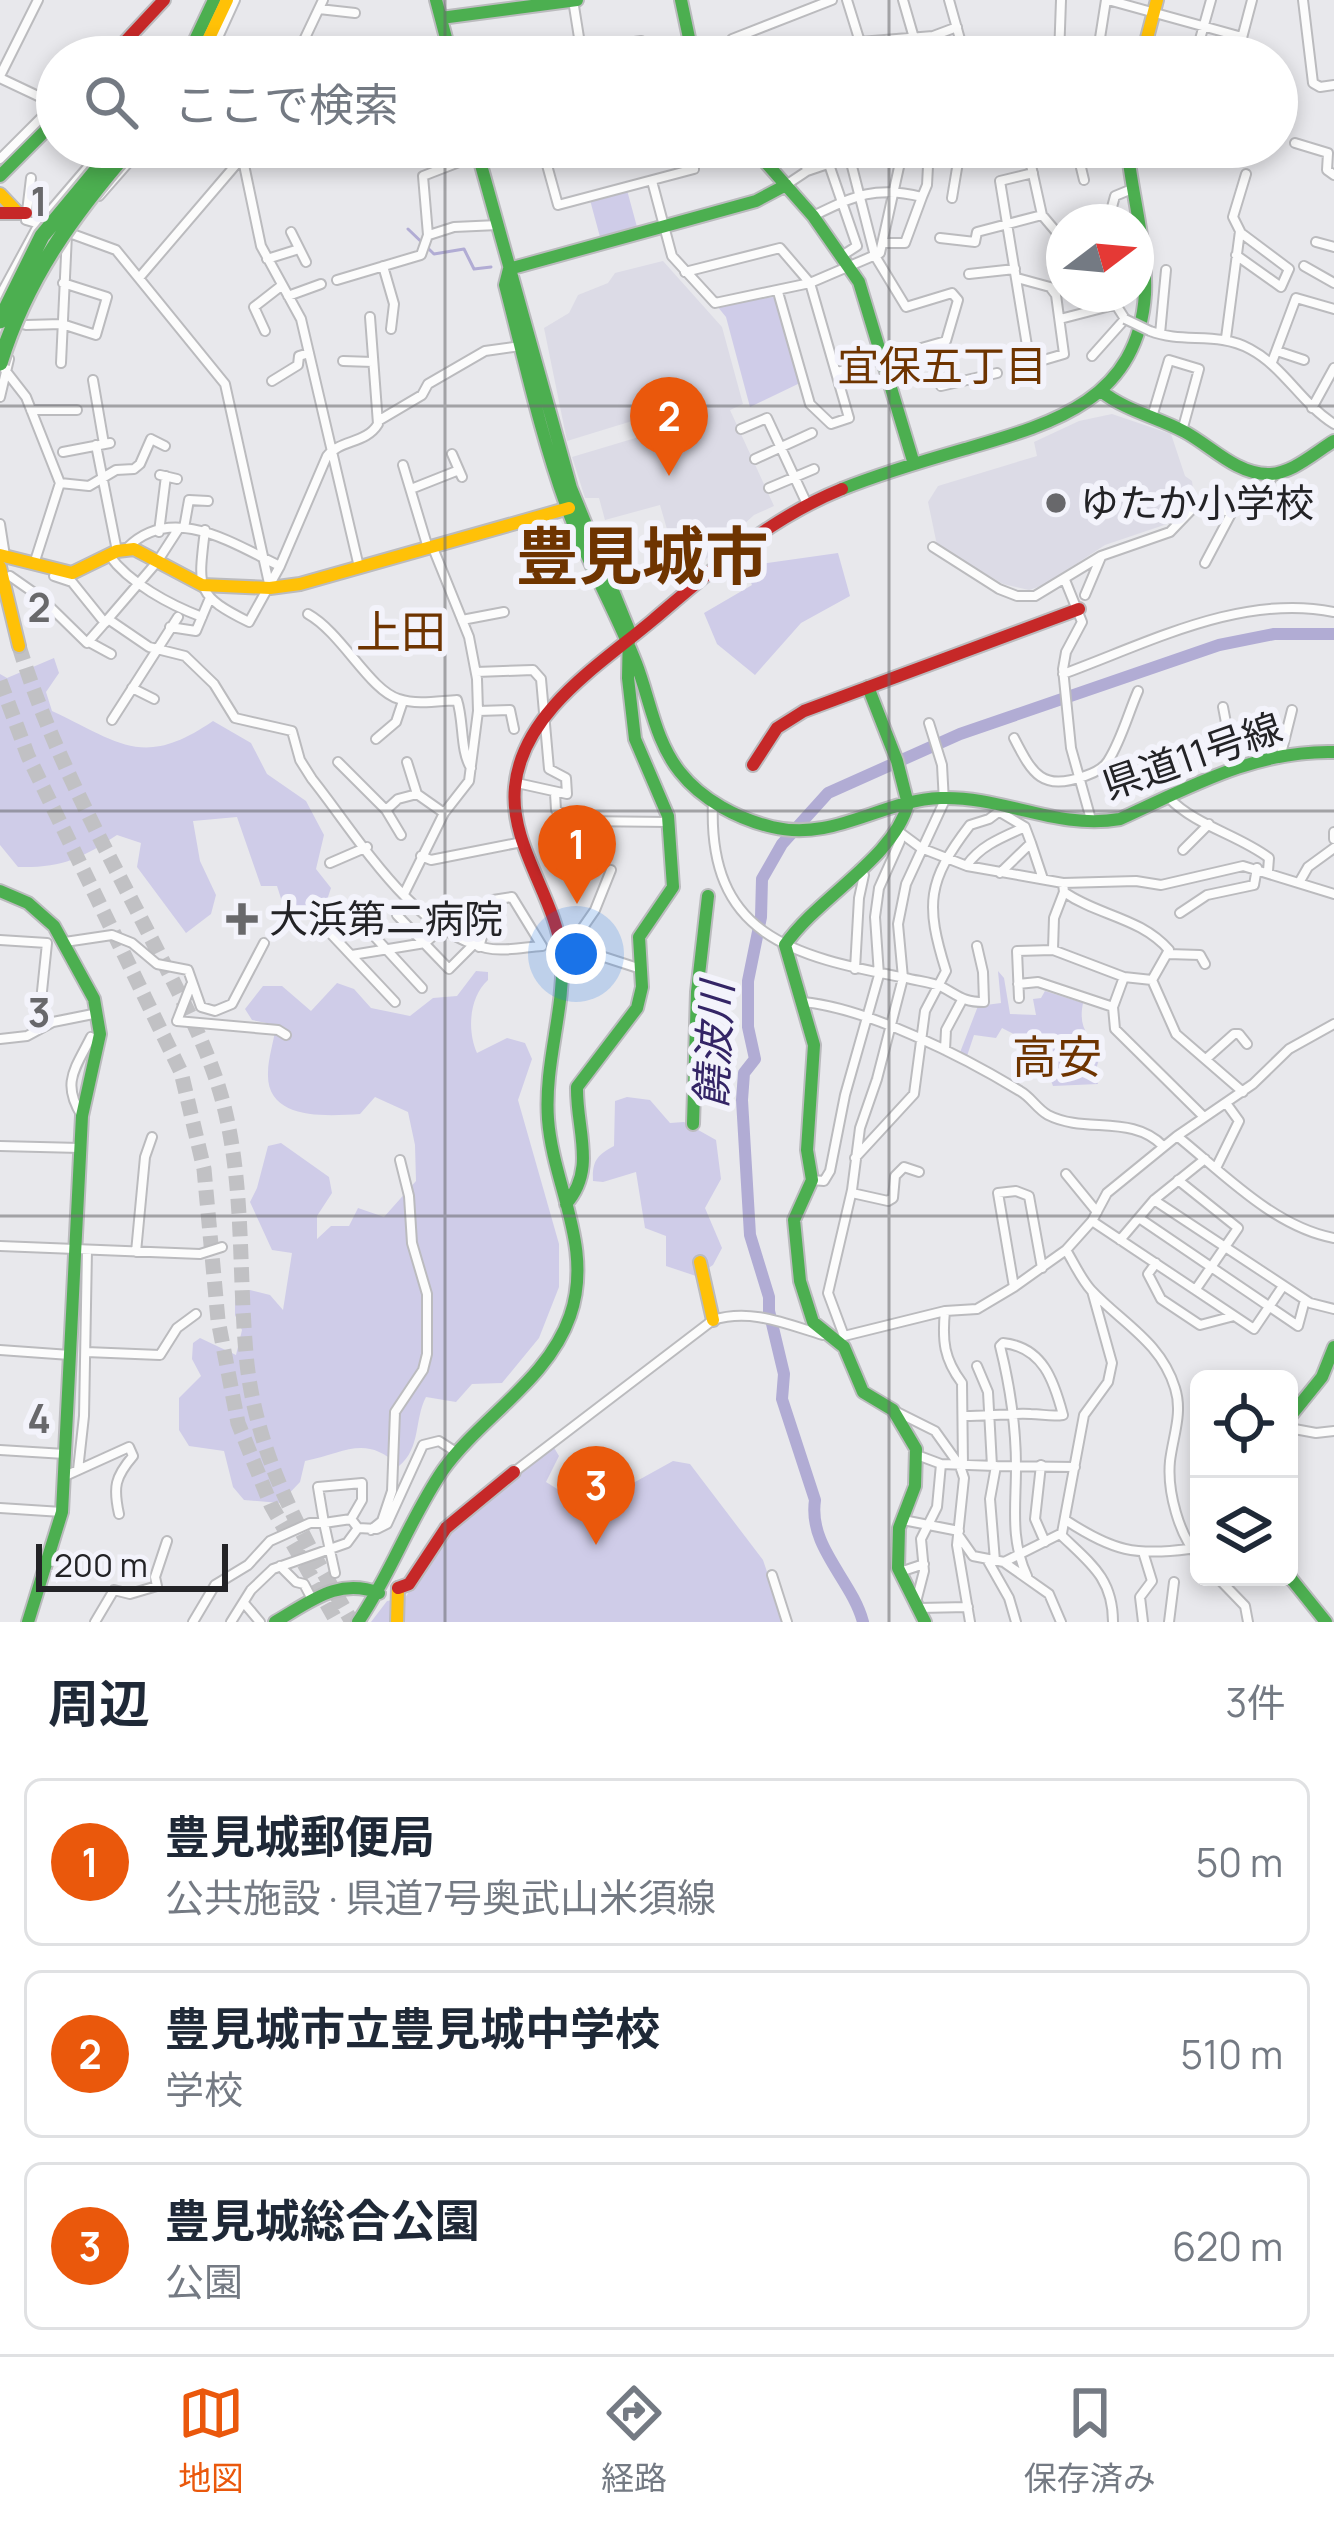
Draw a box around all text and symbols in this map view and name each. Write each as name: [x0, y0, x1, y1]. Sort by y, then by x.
search box: [36, 36, 1298, 168]
icon: search: [78, 69, 144, 135]
text: ここで検索: [174, 73, 399, 135]
text: 1: [30, 174, 48, 228]
north arrow: [1046, 204, 1154, 312]
district label: 宜保五丁目: [837, 336, 1047, 394]
pin: 2: [630, 377, 708, 476]
place label: ゆたか小学校: [1080, 475, 1314, 529]
marker: ゆたか小学校: [1043, 490, 1069, 516]
district label: 豊見城市: [516, 512, 768, 598]
text: 2: [27, 580, 51, 634]
district label: 上田: [356, 600, 446, 662]
street label: 県道11号線: [1095, 699, 1289, 811]
pin: 1: [538, 805, 616, 904]
place label: 大浜第二病院: [269, 891, 503, 945]
marker: 大浜第二病院: [226, 903, 258, 935]
your location: [546, 924, 606, 984]
water label: 饒波川: [681, 977, 745, 1109]
text: 3: [28, 985, 50, 1039]
district label: 高安: [1012, 1025, 1102, 1087]
map controls: [1190, 1370, 1298, 1586]
button: locate: [1190, 1370, 1298, 1478]
text: 4: [27, 1391, 51, 1445]
pin: 3: [557, 1446, 635, 1545]
button: layers: [1190, 1478, 1298, 1586]
scale bar: [36, 1538, 228, 1591]
text: 200 m: [54, 1542, 148, 1587]
text: 周辺: [48, 1668, 150, 1737]
text: 3件: [1225, 1675, 1286, 1729]
text: 豊見城郵便局: [165, 1805, 435, 1867]
text: 1: [81, 1835, 99, 1889]
text: 50 m: [1196, 1835, 1283, 1889]
text: 公共施設 · 県道7号奥武山米須線: [165, 1870, 716, 1924]
text: 豊見城市立豊見城中学校: [165, 1997, 660, 2059]
text: 2: [78, 2027, 102, 2081]
text: 510 m: [1181, 2027, 1283, 2081]
text: 学校: [165, 2062, 243, 2116]
text: 豊見城総合公園: [165, 2189, 480, 2251]
text: 3: [79, 2219, 101, 2273]
text: 620 m: [1172, 2219, 1283, 2273]
text: 公園: [165, 2254, 243, 2308]
tab: 地図: [178, 2380, 244, 2500]
tab: 経路: [601, 2380, 667, 2500]
tab: 保存済み: [1024, 2380, 1156, 2500]

